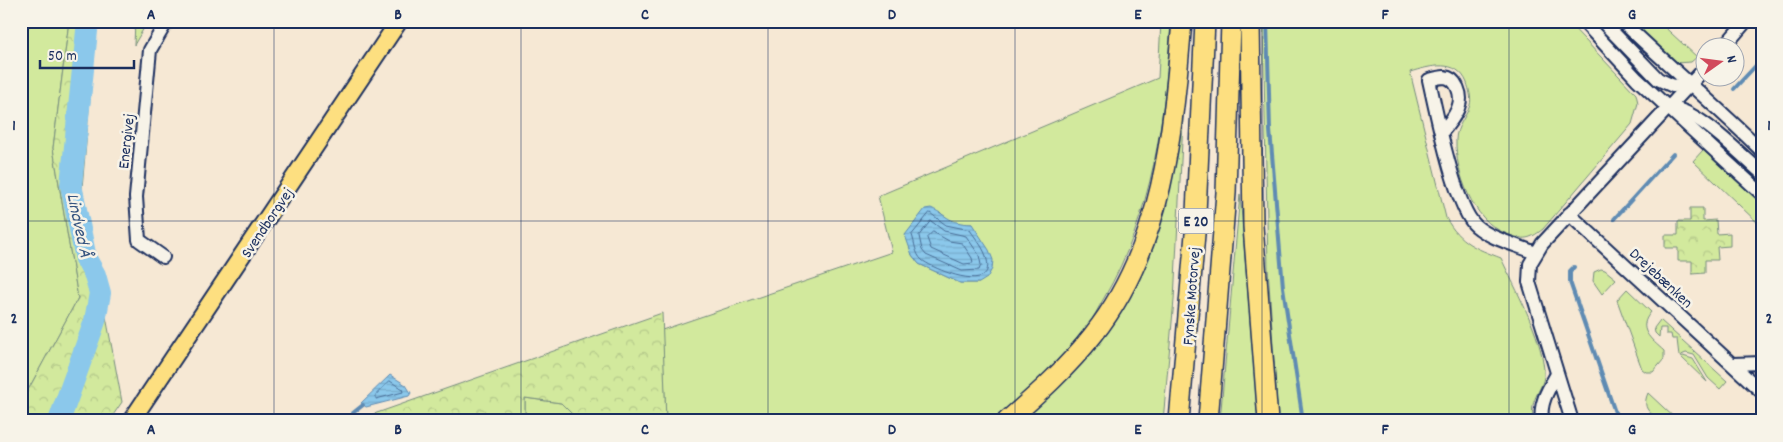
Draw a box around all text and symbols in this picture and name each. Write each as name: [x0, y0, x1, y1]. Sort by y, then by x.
text: A: [147, 4, 156, 27]
text: B: [394, 4, 402, 27]
text: C: [641, 4, 649, 27]
text: D: [888, 4, 897, 27]
text: E: [1134, 4, 1142, 27]
text: F: [1381, 4, 1389, 27]
text: G: [1628, 4, 1636, 27]
scale bar: [40, 38, 134, 70]
north arrow: [1696, 38, 1746, 88]
text: 50 m: [48, 46, 77, 68]
text: N: [1720, 54, 1741, 65]
street label: Energivej: [113, 112, 142, 170]
text: 1: [12, 115, 16, 138]
text: 1: [1767, 115, 1771, 138]
street label: Svendborgvej: [236, 184, 300, 263]
water label: Lindved Å: [59, 191, 97, 260]
road number: E 20: [1178, 208, 1214, 234]
street label: Drejebænken: [1623, 243, 1697, 314]
street label: Fynske Motorvej: [1178, 246, 1207, 346]
text: 2: [11, 308, 18, 331]
text: 2: [1766, 308, 1773, 331]
text: A: [147, 419, 156, 442]
text: B: [394, 419, 402, 442]
text: C: [641, 419, 649, 442]
text: D: [888, 419, 897, 442]
text: E: [1134, 419, 1142, 442]
text: F: [1381, 419, 1389, 442]
text: G: [1628, 419, 1636, 442]

